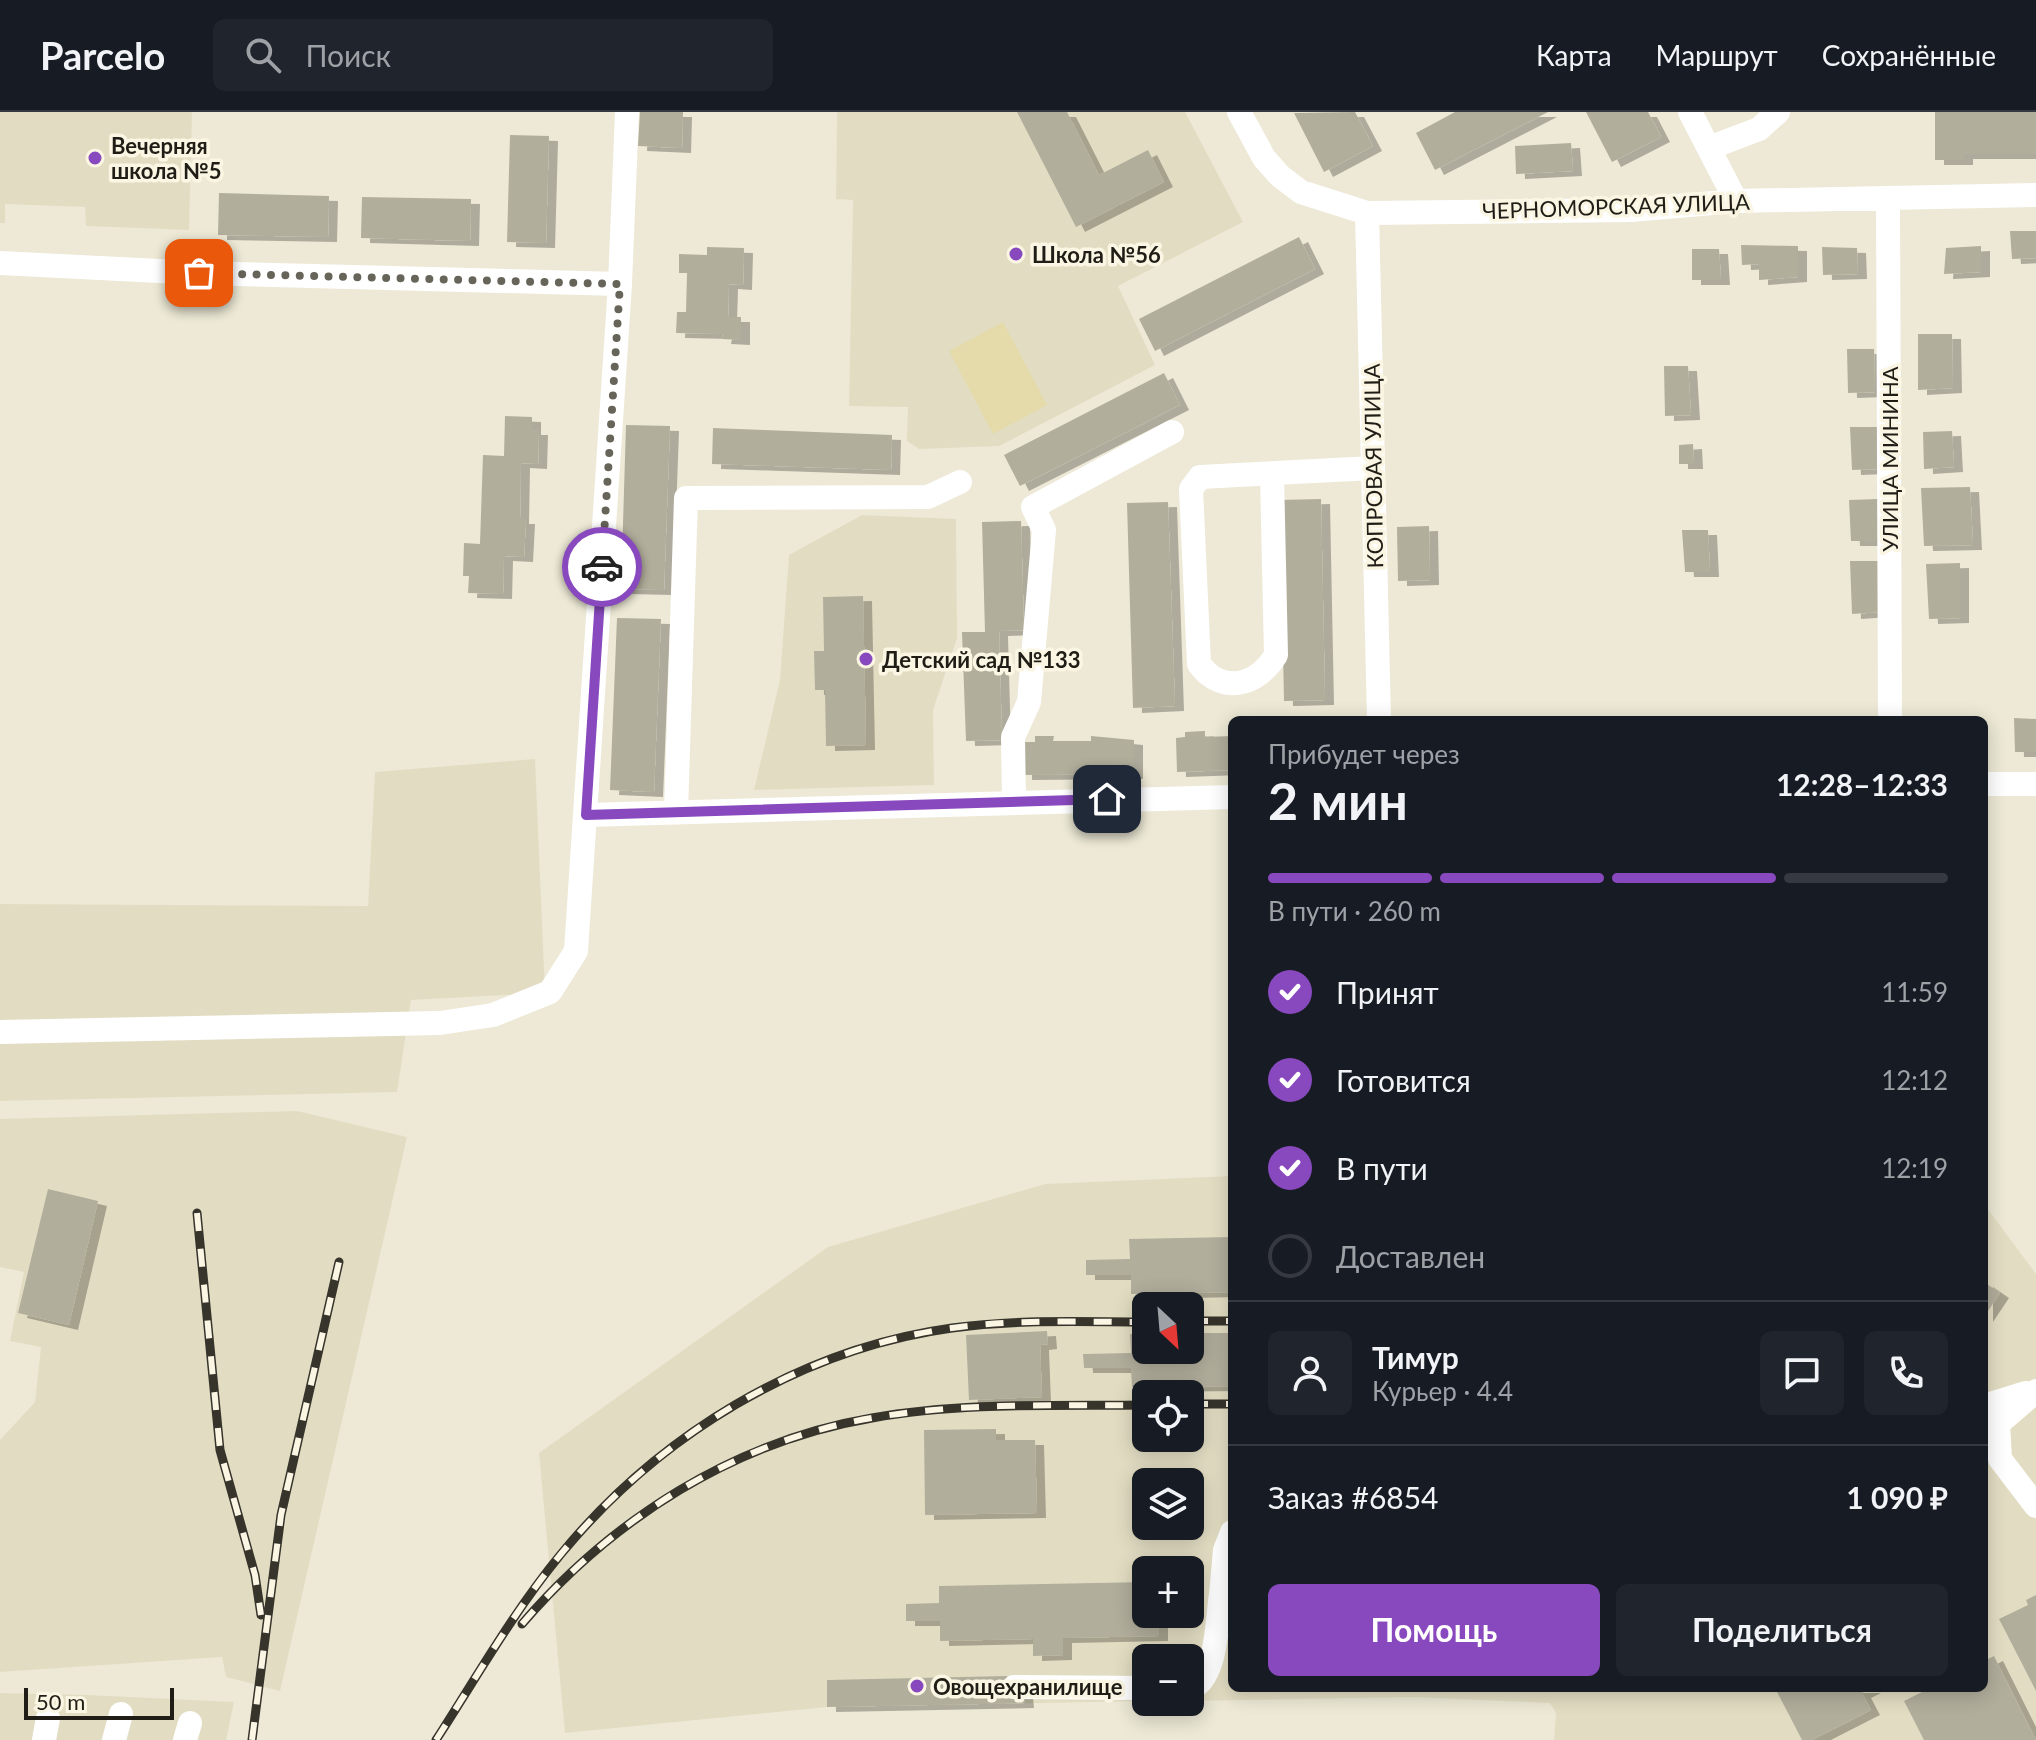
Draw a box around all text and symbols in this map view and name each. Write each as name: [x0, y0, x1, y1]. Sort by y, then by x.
search box: [213, 19, 773, 91]
text: Parcelo: [40, 32, 165, 78]
icon: search: [241, 33, 285, 77]
text: Поиск: [305, 37, 391, 73]
text: Карта: [1536, 38, 1612, 72]
text: Маршрут: [1656, 38, 1778, 72]
text: Сохранённые: [1822, 38, 1996, 72]
place label: Вечерняя школа №5: [111, 132, 222, 184]
marker: Вечерняя школа №5: [86, 149, 104, 167]
street label: ЧЕРНОМОРСКАЯ УЛИЦА: [1482, 188, 1751, 224]
pin: [165, 239, 233, 307]
place label: Школа №56: [1032, 241, 1161, 268]
marker: Школа №56: [1007, 245, 1025, 263]
icon: bag: [177, 251, 221, 295]
street label: КОПРОВАЯ УЛИЦА: [1358, 363, 1388, 569]
street label: УЛИЦА МИНИНА: [1876, 366, 1903, 552]
courier: [562, 527, 642, 607]
icon: car: [580, 545, 624, 589]
place label: Детский сад №133: [882, 646, 1081, 673]
marker: Детский сад №133: [857, 650, 875, 668]
text: Прибудет через: [1268, 738, 1460, 770]
pin: [1073, 765, 1141, 833]
text: 12:28–12:33: [1776, 766, 1948, 802]
text: 2 мин: [1268, 769, 1408, 831]
icon: home: [1085, 777, 1129, 821]
text: В пути · 260 m: [1268, 895, 1441, 927]
icon: check: [1268, 970, 1312, 1014]
text: Принят: [1336, 974, 1439, 1010]
text: 11:59: [1881, 976, 1948, 1008]
icon: check: [1268, 1058, 1312, 1102]
text: Готовится: [1336, 1062, 1471, 1098]
text: 12:12: [1881, 1064, 1948, 1096]
icon: check: [1268, 1146, 1312, 1190]
text: В пути: [1336, 1150, 1428, 1186]
text: 12:19: [1881, 1152, 1948, 1184]
text: Доставлен: [1336, 1238, 1485, 1274]
north arrow: [1132, 1292, 1204, 1364]
map controls: [1132, 1292, 1204, 1716]
button: person: [1268, 1331, 1352, 1415]
button: chat: [1760, 1331, 1844, 1415]
button: phone: [1864, 1331, 1948, 1415]
text: Тимур: [1372, 1339, 1459, 1375]
text: Курьер · 4.4: [1372, 1375, 1513, 1407]
button: locate: [1132, 1380, 1204, 1452]
button: layers: [1132, 1468, 1204, 1540]
text: Заказ #6854: [1268, 1479, 1439, 1515]
text: 1 090 ₽: [1846, 1479, 1948, 1515]
button: +: [1132, 1556, 1204, 1628]
button: Помощь: [1268, 1584, 1600, 1676]
button: Поделиться: [1616, 1584, 1948, 1676]
button: −: [1132, 1644, 1204, 1716]
place label: Овощехранилище: [933, 1673, 1123, 1700]
marker: Овощехранилище: [908, 1677, 926, 1695]
scale bar: [24, 1684, 174, 1720]
text: 50 m: [36, 1688, 85, 1715]

